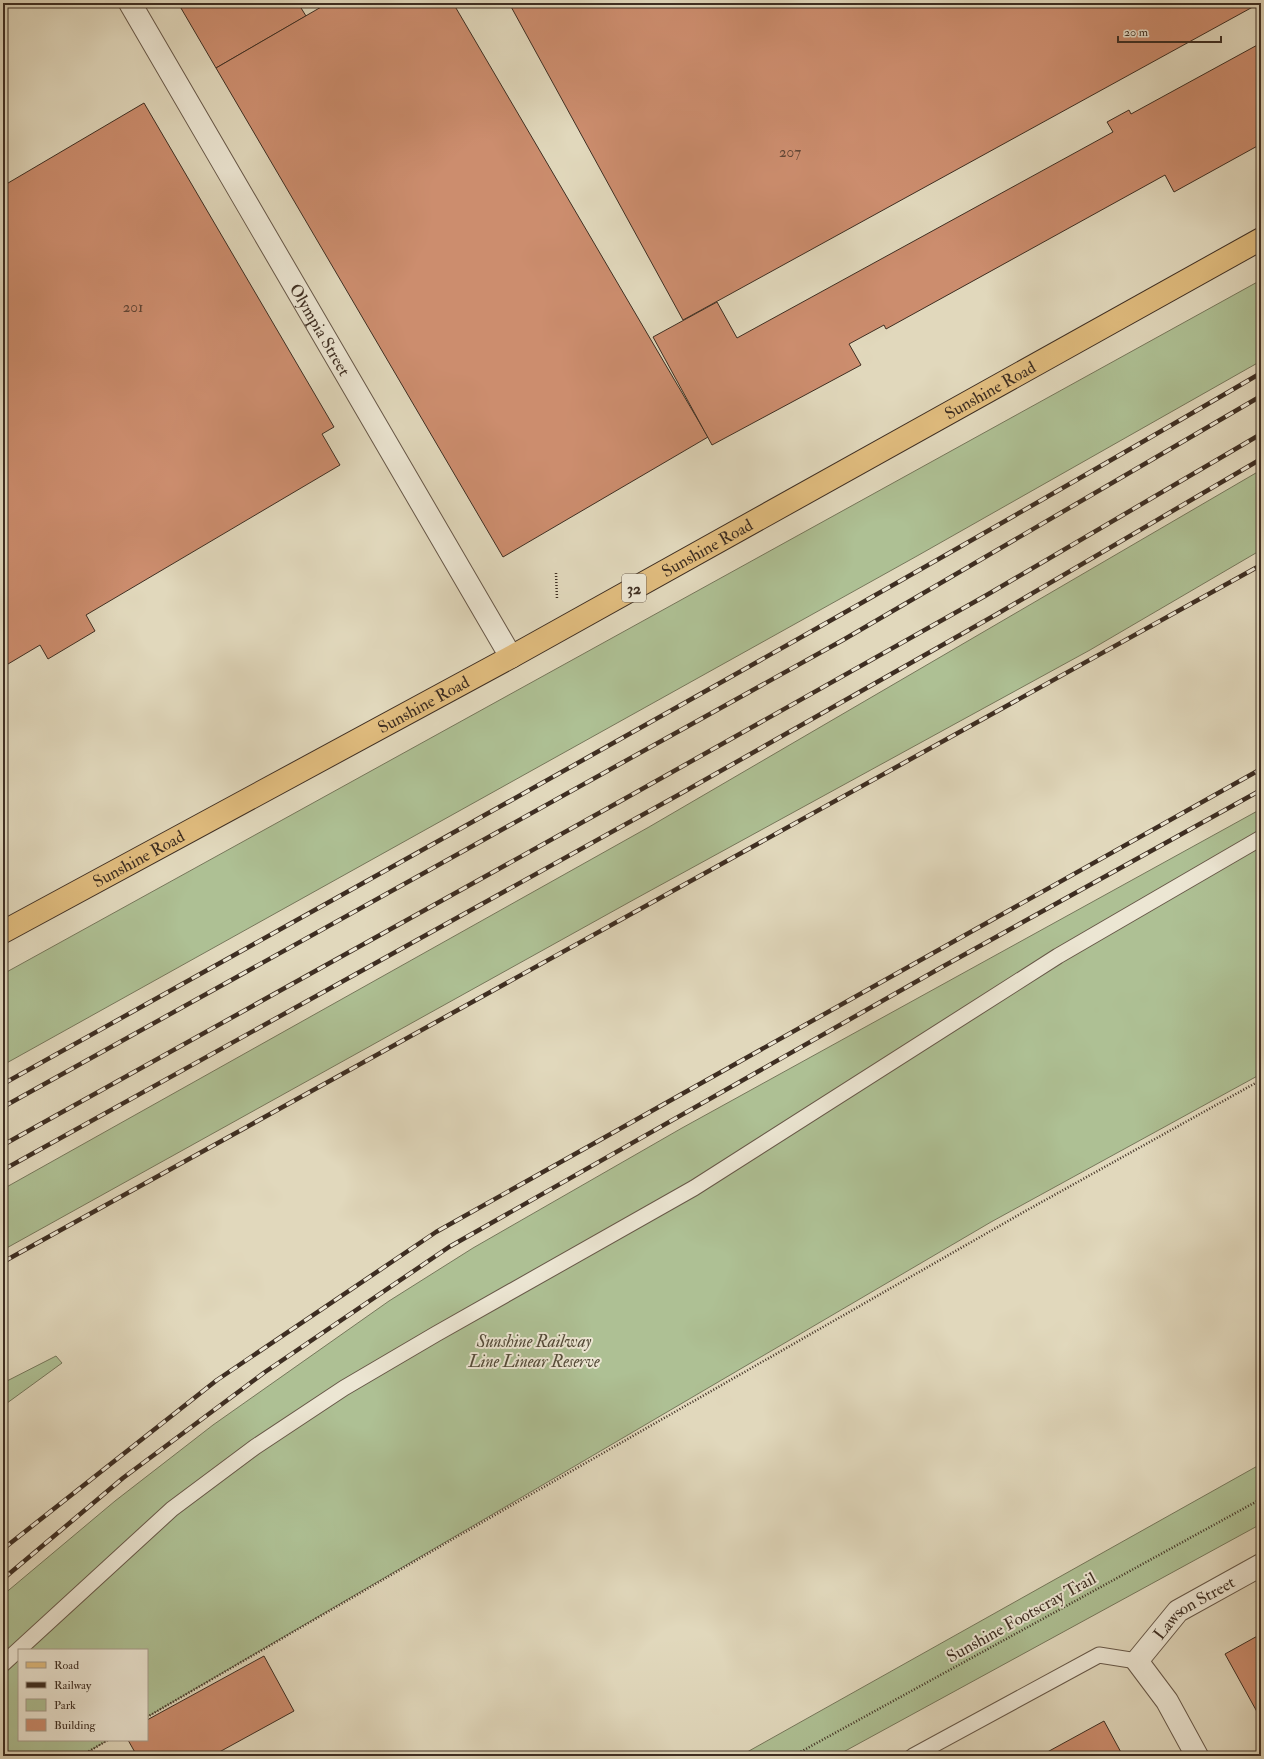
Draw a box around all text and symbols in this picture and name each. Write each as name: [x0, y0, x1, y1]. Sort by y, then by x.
scale bar: [1118, 18, 1221, 44]
text: 20 m: [1124, 25, 1149, 40]
house number: 207: [779, 143, 801, 162]
street label: Olympia Street: [285, 280, 355, 380]
house number: 201: [123, 298, 143, 317]
street label: Sunshine Road: [941, 356, 1040, 424]
street label: Sunshine Road: [658, 514, 757, 582]
road number: 32: [622, 574, 646, 602]
street label: Sunshine Road: [374, 671, 474, 738]
street label: Sunshine Road: [89, 826, 189, 892]
park label: Sunshine Railway Line Linear Reserve: [467, 1331, 600, 1372]
street label: Sunshine Footscray Trail: [943, 1567, 1101, 1668]
street label: Lawson Street: [1149, 1571, 1239, 1644]
legend: [18, 1649, 148, 1741]
text: Road: [54, 1658, 79, 1673]
text: Railway: [54, 1678, 92, 1693]
text: Park: [54, 1698, 76, 1713]
text: Building: [54, 1718, 97, 1733]

